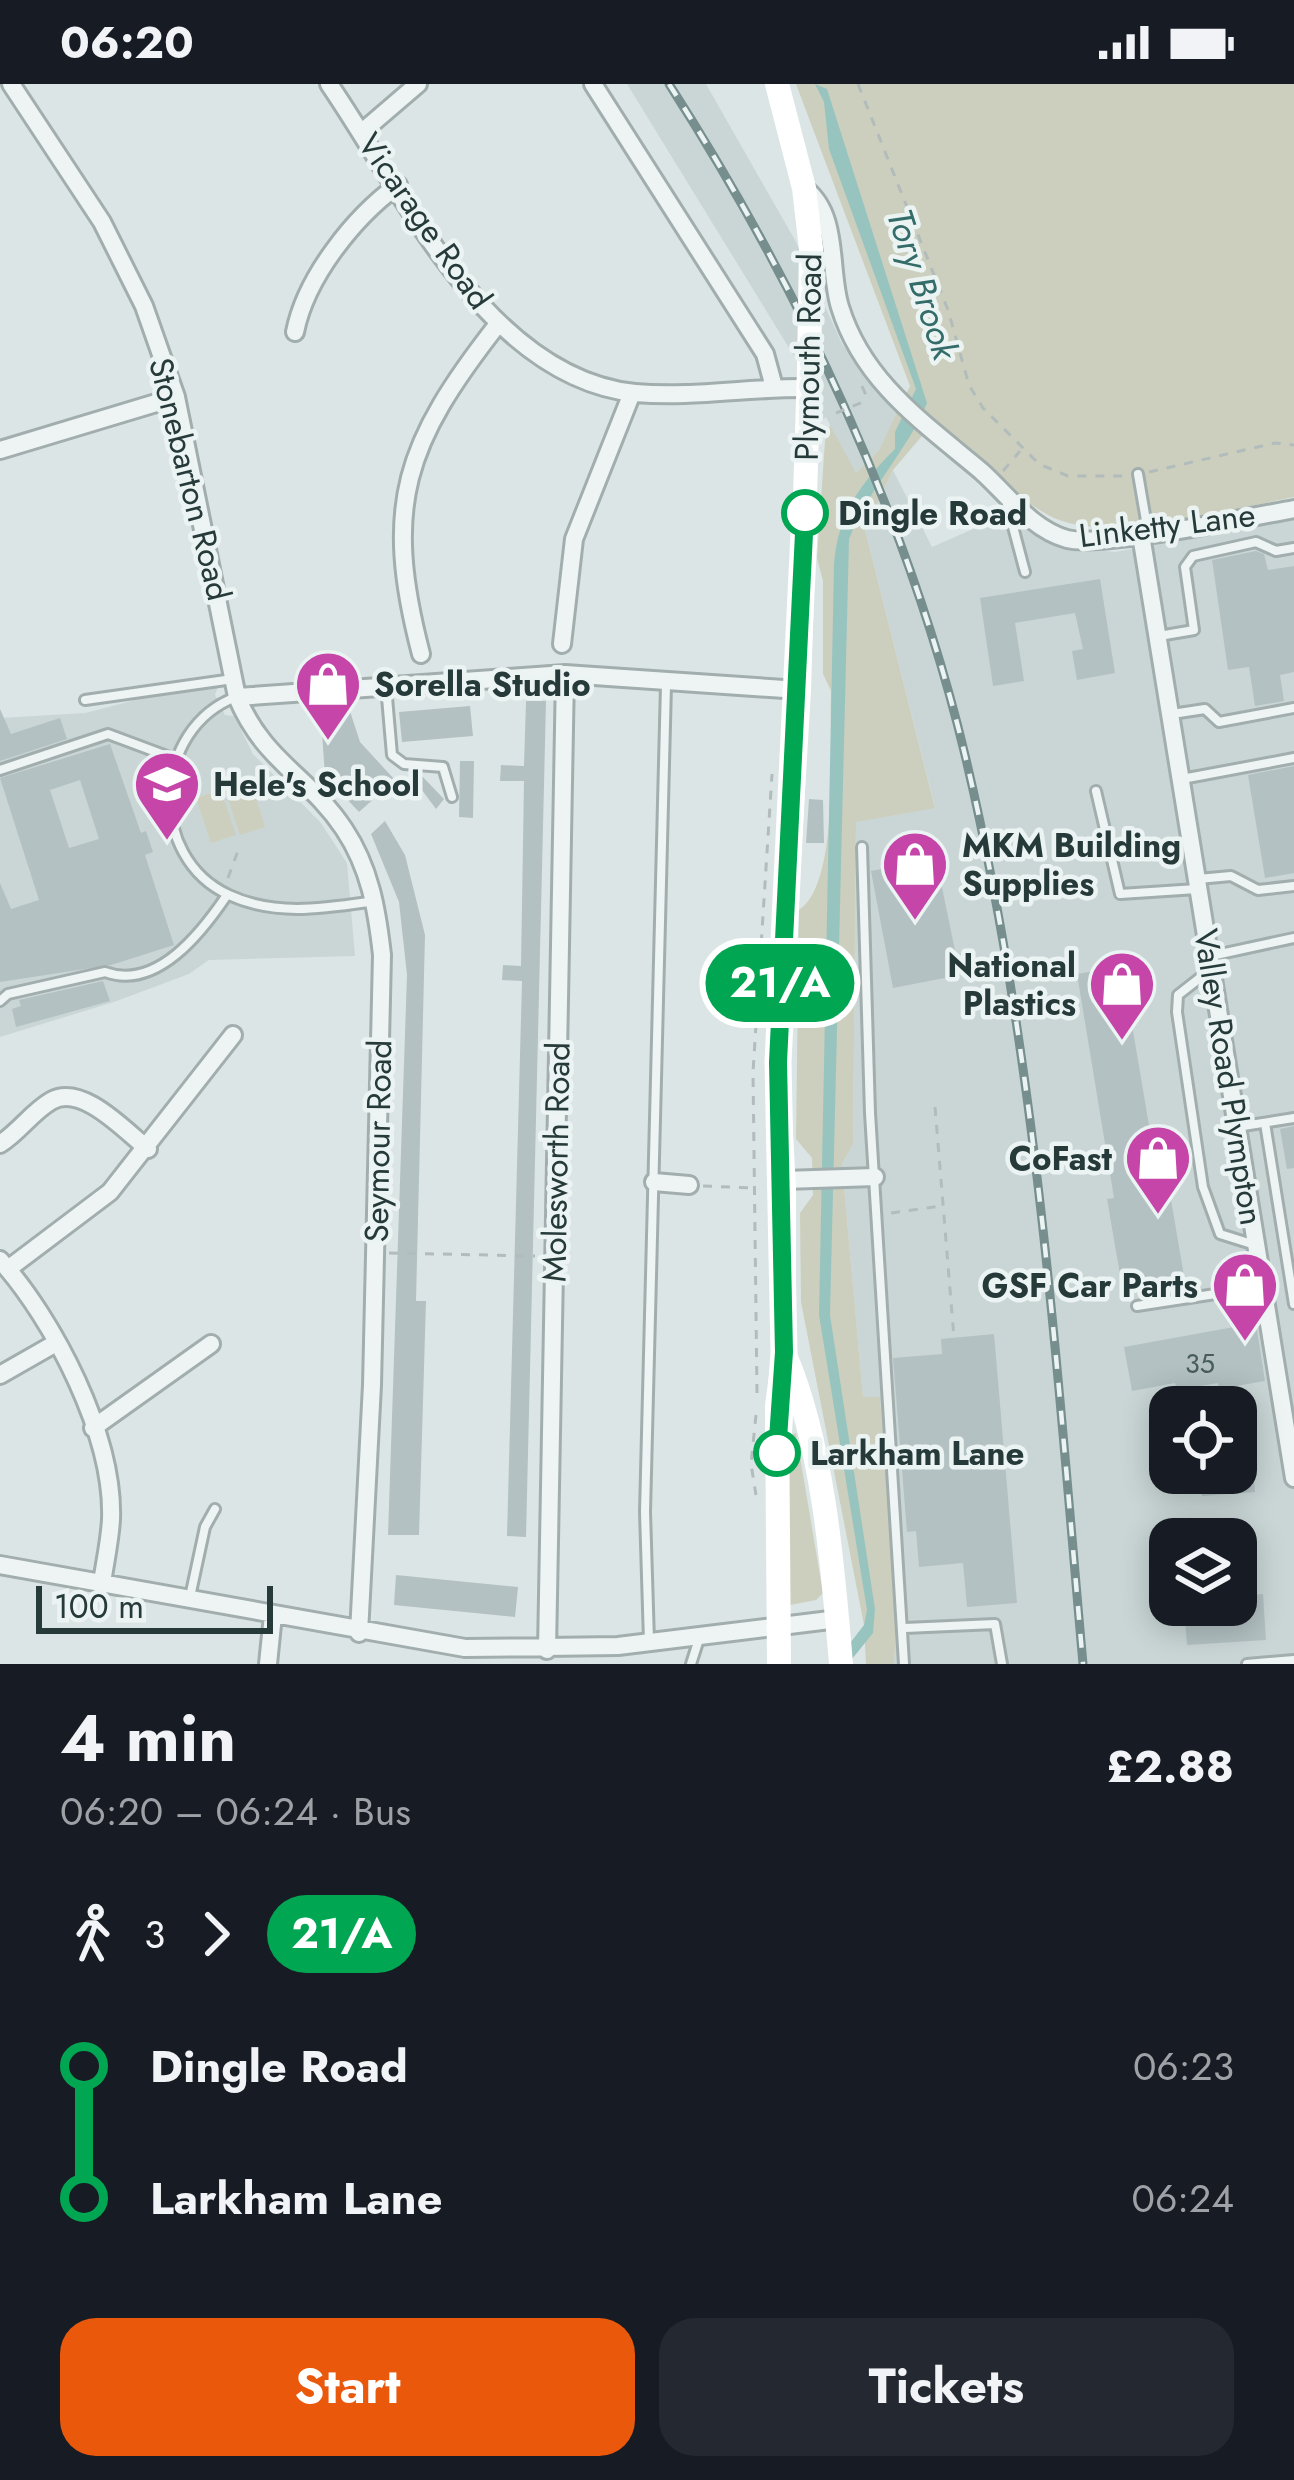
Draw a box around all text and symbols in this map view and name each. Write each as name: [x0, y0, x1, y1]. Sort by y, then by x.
text: 06:20: [60, 10, 194, 75]
street label: Vicarage Road: [347, 123, 503, 319]
water label: Tory Brook: [874, 202, 972, 368]
street label: Plymouth Road: [783, 253, 833, 461]
street label: Stonebarton Road: [137, 353, 243, 605]
place label: Dingle Road: [838, 490, 1027, 537]
marker: Dingle Road: [783, 491, 827, 535]
street label: Linketty Lane: [1076, 491, 1258, 559]
shop icon: Sorella Studio: [293, 649, 363, 743]
place label: Sorella Studio: [374, 661, 591, 708]
school or university icon: Hele's School: [132, 749, 202, 843]
place label: Hele's School: [213, 761, 420, 808]
place label: MKM Building Supplies: [962, 822, 1181, 907]
shop icon: MKM Building Supplies: [880, 829, 950, 923]
street label: Valley Road Plympton: [1182, 925, 1276, 1229]
place label: National Plastics: [947, 942, 1076, 1027]
line badge: 21/A: [696, 944, 864, 1022]
shop icon: National Plastics: [1087, 949, 1157, 1043]
text: 21/A: [729, 952, 831, 1013]
street label: Seymour Road: [353, 1039, 403, 1243]
street label: Molesworth Road: [530, 1042, 582, 1282]
shop icon: CoFast: [1123, 1123, 1193, 1217]
place label: CoFast: [1009, 1135, 1112, 1182]
shop icon: GSF Car Parts: [1210, 1250, 1280, 1344]
place label: GSF Car Parts: [982, 1262, 1198, 1309]
house number: 35: [1185, 1344, 1215, 1383]
map controls: [1149, 1386, 1257, 1626]
button: locate: [1149, 1386, 1257, 1494]
place label: Larkham Lane: [810, 1430, 1024, 1477]
marker: Larkham Lane: [755, 1431, 799, 1475]
button: layers: [1149, 1518, 1257, 1626]
scale bar: [36, 1580, 273, 1633]
text: 100 m: [54, 1583, 144, 1630]
text: 4 min: [60, 1690, 236, 1786]
text: £2.88: [1106, 1734, 1234, 1799]
text: 06:20 – 06:24 · Bus: [60, 1783, 411, 1840]
icon: walk: [60, 1901, 126, 1967]
icon: forward: [183, 1901, 249, 1967]
text: 21/A: [291, 1903, 392, 1964]
text: 3: [144, 1906, 165, 1963]
text: Dingle Road: [150, 2034, 408, 2099]
text: 06:23: [1133, 2038, 1234, 2095]
text: Larkham Lane: [150, 2166, 442, 2231]
text: 06:24: [1132, 2170, 1234, 2227]
button: Start: [60, 2318, 635, 2456]
button: Tickets: [659, 2318, 1234, 2456]

